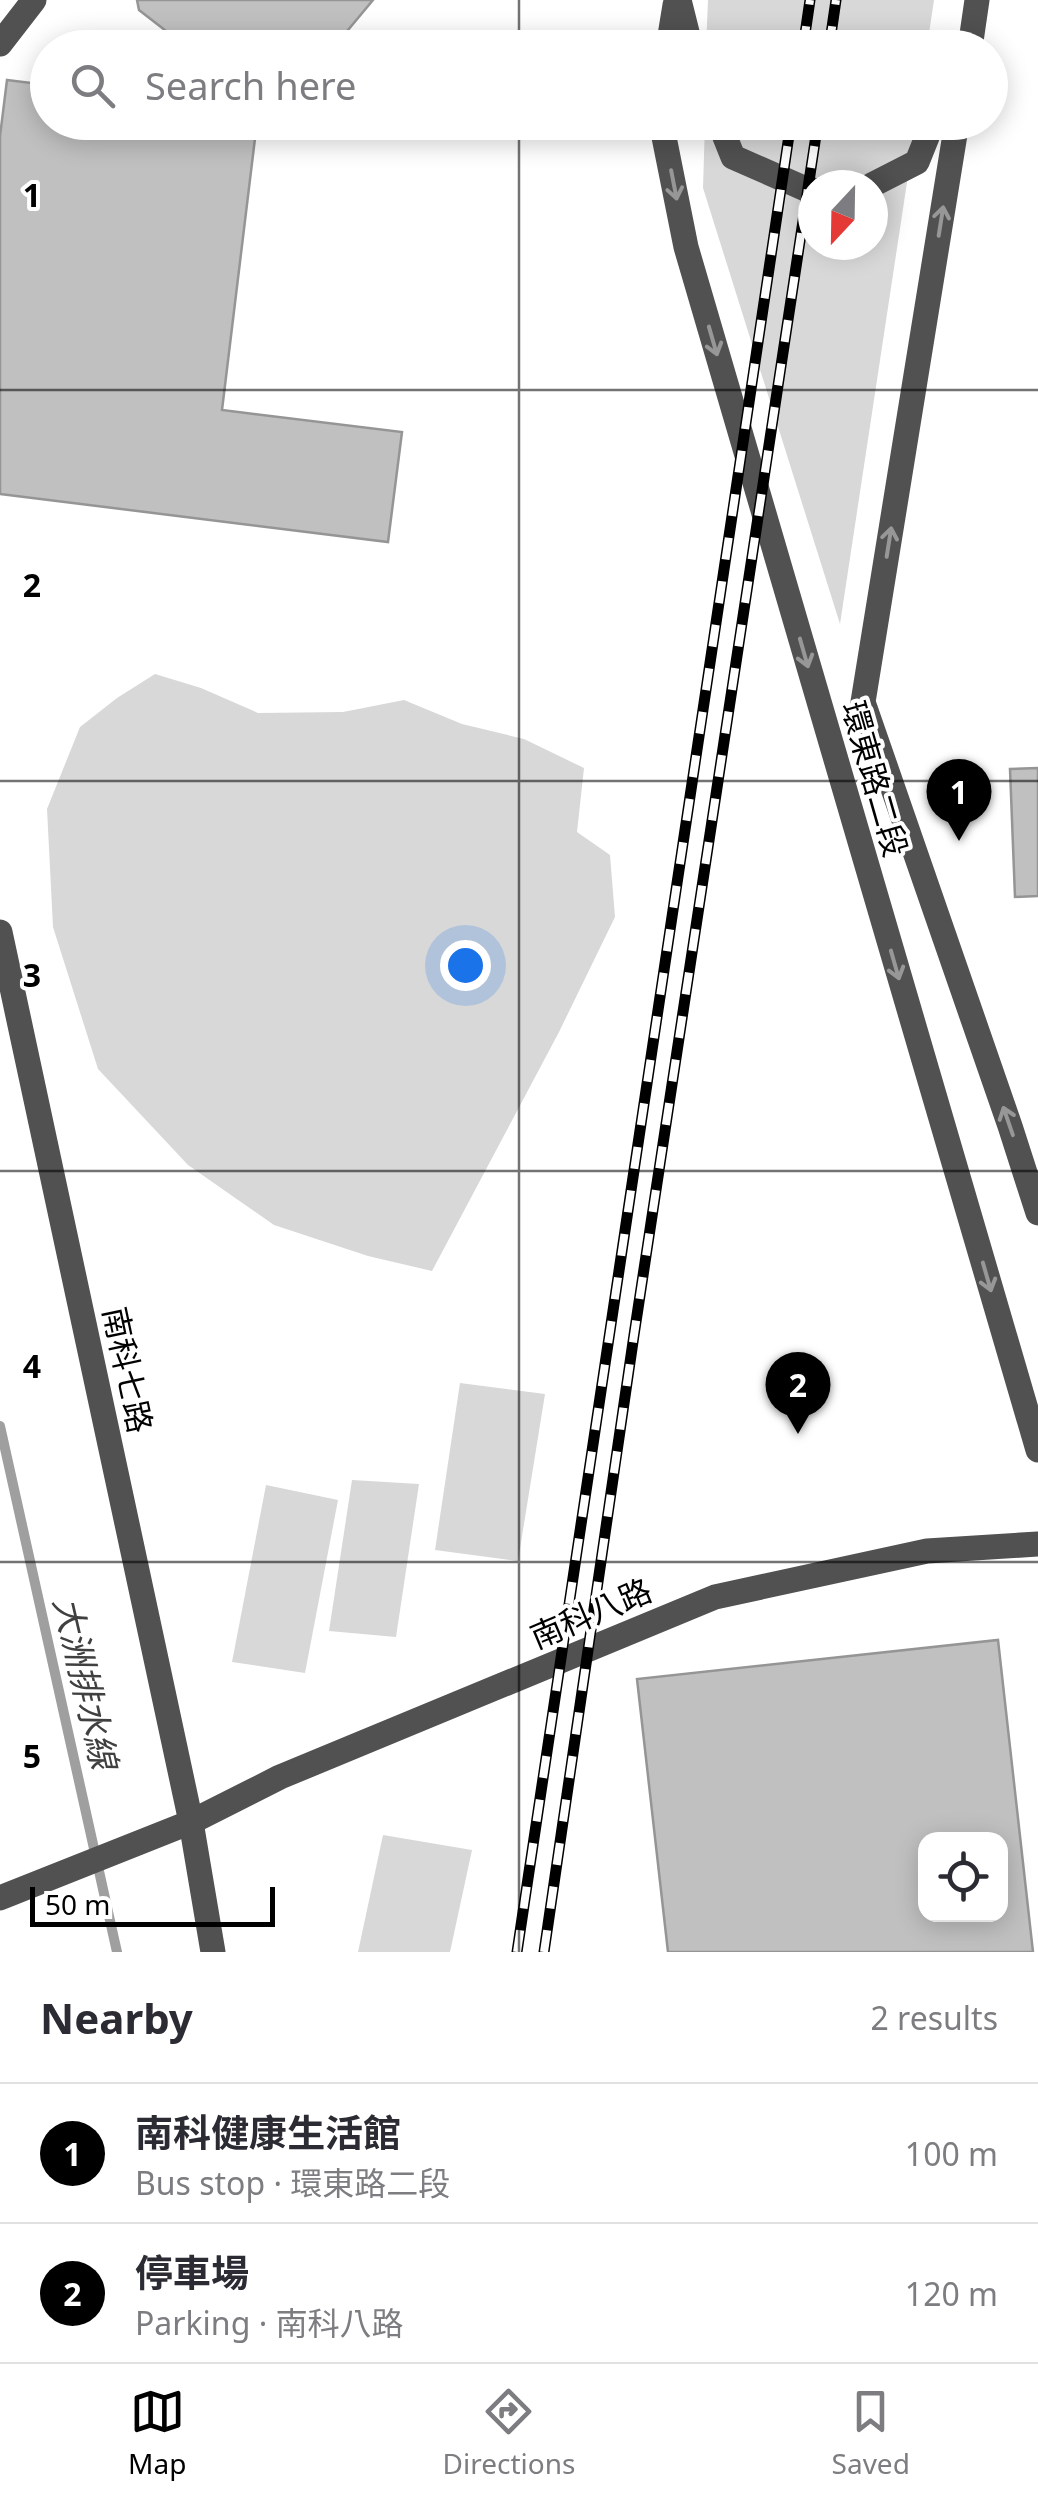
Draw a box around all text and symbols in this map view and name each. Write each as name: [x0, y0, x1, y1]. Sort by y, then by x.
search box: [30, 30, 1008, 140]
icon: search: [65, 58, 120, 113]
text: Search here: [145, 59, 356, 111]
one-way arrow: [665, 168, 684, 200]
north arrow: [798, 170, 888, 260]
text: 1: [23, 173, 41, 216]
one-way arrow: [932, 205, 951, 238]
one-way arrow: [705, 325, 723, 356]
one-way arrow: [880, 526, 898, 559]
text: 2: [23, 563, 41, 606]
one-way arrow: [796, 637, 814, 668]
street label: 環東路二段: [833, 696, 918, 861]
pin: 1: [926, 758, 992, 841]
your location: [440, 940, 491, 991]
one-way arrow: [887, 949, 905, 980]
text: 3: [23, 953, 41, 996]
one-way arrow: [998, 1106, 1016, 1137]
one-way arrow: [979, 1260, 997, 1292]
street label: 南科七路: [94, 1303, 163, 1437]
text: 4: [23, 1344, 41, 1387]
pin: 2: [766, 1352, 830, 1434]
street label: 南科八路: [523, 1568, 658, 1657]
water label: 大洲排水線: [44, 1592, 130, 1777]
text: 5: [23, 1734, 41, 1777]
map controls: [918, 1832, 1008, 1922]
button: locate: [918, 1832, 1008, 1922]
scale bar: [30, 1882, 275, 1926]
text: 50 m: [45, 1885, 111, 1923]
text: Nearby: [40, 1989, 193, 2046]
text: 2 results: [871, 1996, 998, 2039]
text: 南科健康生活館: [135, 2106, 401, 2158]
text: 1: [63, 2132, 82, 2175]
text: 100 m: [905, 2132, 998, 2175]
text: Bus stop · 環東路二段: [135, 2161, 450, 2204]
text: 停車場: [135, 2246, 249, 2298]
text: 2: [63, 2272, 82, 2315]
text: 120 m: [905, 2272, 998, 2315]
text: Parking · 南科八路: [135, 2301, 404, 2344]
tab: Map: [128, 2384, 186, 2482]
tab: Directions: [443, 2384, 575, 2482]
tab: Saved: [832, 2384, 910, 2482]

